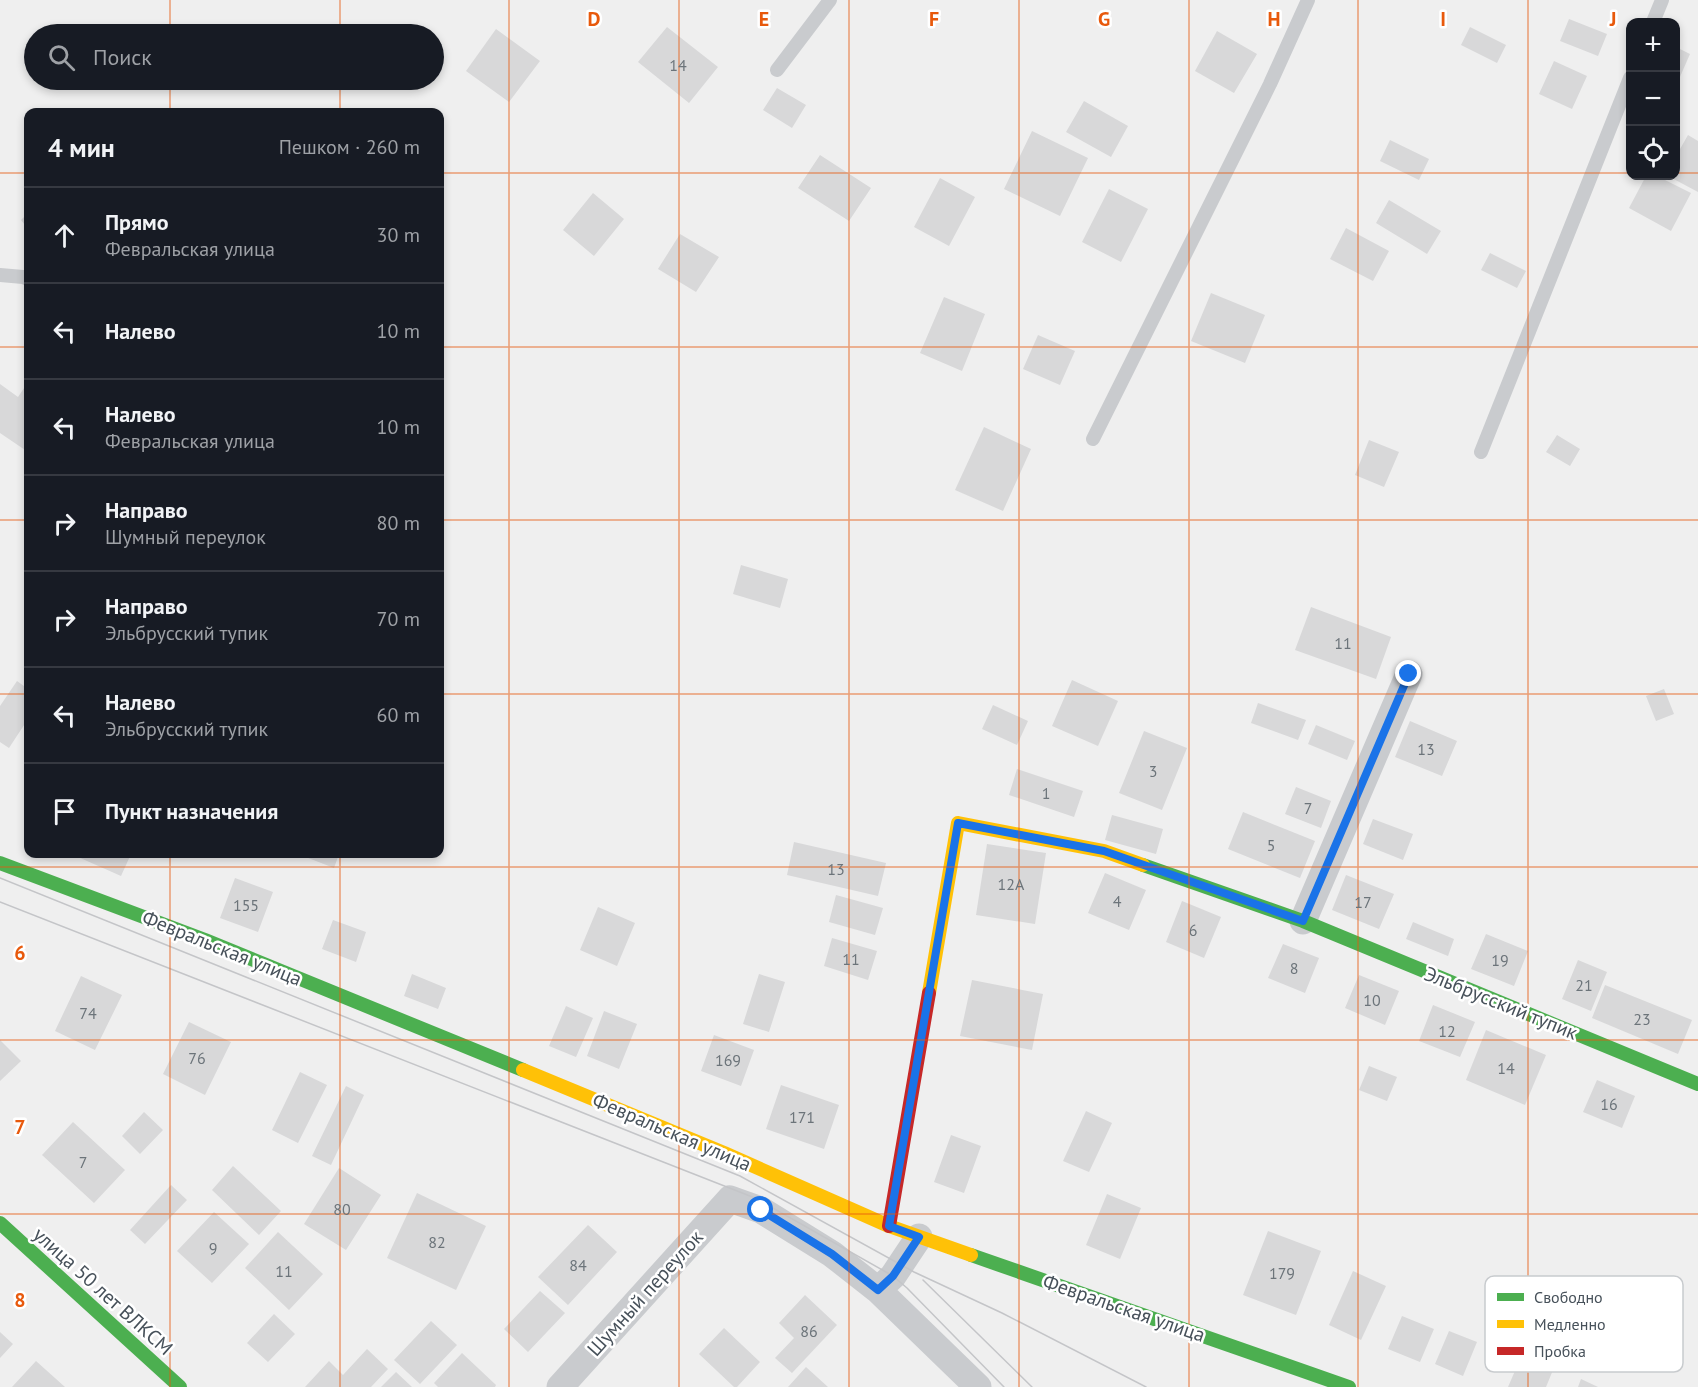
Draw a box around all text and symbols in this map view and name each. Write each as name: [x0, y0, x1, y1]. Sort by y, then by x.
text: D: [588, 6, 601, 32]
text: E: [759, 6, 769, 32]
text: F: [929, 6, 939, 32]
text: G: [1098, 6, 1110, 32]
text: H: [1267, 6, 1281, 32]
text: I: [1440, 6, 1446, 32]
text: J: [1609, 6, 1616, 32]
map controls: [1626, 18, 1680, 180]
button: +: [1626, 18, 1680, 72]
search box: [24, 24, 444, 90]
icon: search: [45, 41, 78, 74]
text: Поиск: [93, 43, 152, 71]
house number: 14: [669, 55, 687, 75]
button: −: [1626, 72, 1680, 126]
button: locate: [1626, 126, 1680, 180]
text: 4 мин: [48, 131, 115, 164]
text: Пешком · 260 m: [279, 134, 420, 160]
text: Прямо: [105, 208, 168, 236]
icon: ahead: [48, 219, 81, 252]
text: 30 m: [377, 222, 420, 248]
text: Февральская улица: [105, 236, 275, 262]
icon: left: [48, 315, 81, 348]
text: Налево: [105, 317, 176, 345]
text: 10 m: [377, 318, 420, 344]
text: Налево: [105, 400, 176, 428]
icon: left: [48, 411, 81, 444]
text: 10 m: [377, 414, 420, 440]
text: Февральская улица: [105, 428, 275, 454]
text: Направо: [105, 496, 188, 524]
icon: right: [48, 507, 81, 540]
text: 80 m: [377, 510, 420, 536]
text: Шумный переулок: [105, 524, 266, 550]
text: Направо: [105, 592, 188, 620]
icon: right: [48, 603, 81, 636]
text: 70 m: [377, 606, 420, 632]
text: Эльбрусский тупик: [105, 620, 268, 646]
house number: 11: [1334, 633, 1352, 653]
route end: [1395, 660, 1421, 686]
text: Налево: [105, 688, 176, 716]
icon: left: [48, 699, 81, 732]
text: 60 m: [377, 702, 420, 728]
text: Эльбрусский тупик: [105, 716, 268, 742]
house number: 13: [1417, 739, 1435, 759]
house number: 3: [1149, 761, 1157, 781]
house number: 1: [1042, 783, 1050, 803]
icon: arrive: [48, 795, 81, 828]
text: Пункт назначения: [105, 797, 278, 825]
house number: 7: [1304, 798, 1312, 818]
house number: 5: [1267, 835, 1275, 855]
house number: 13: [827, 859, 845, 879]
house number: 12А: [998, 874, 1025, 894]
house number: 4: [1113, 891, 1122, 911]
house number: 17: [1354, 892, 1372, 912]
house number: 155: [233, 895, 259, 915]
street label: Февральская улица: [138, 904, 306, 992]
house number: 6: [1189, 920, 1197, 940]
text: 6: [14, 940, 26, 966]
house number: 11: [842, 949, 860, 969]
house number: 19: [1491, 950, 1509, 970]
house number: 8: [1290, 958, 1298, 978]
street label: Эльбрусский тупик: [1421, 960, 1582, 1046]
house number: 21: [1575, 975, 1593, 995]
house number: 10: [1363, 990, 1381, 1010]
house number: 74: [79, 1003, 97, 1023]
house number: 23: [1633, 1009, 1651, 1029]
house number: 12: [1438, 1021, 1456, 1041]
house number: 76: [188, 1048, 206, 1068]
house number: 169: [715, 1050, 741, 1070]
house number: 14: [1497, 1058, 1515, 1078]
street label: Февральская улица: [589, 1087, 755, 1177]
house number: 16: [1600, 1094, 1618, 1114]
house number: 171: [789, 1107, 815, 1127]
text: 7: [14, 1114, 26, 1140]
house number: 7: [79, 1152, 87, 1172]
route start: [747, 1196, 773, 1222]
house number: 80: [333, 1199, 351, 1219]
street label: улица 50 лет ВЛКСМ: [28, 1221, 178, 1361]
street label: Шумный переулок: [582, 1224, 709, 1361]
house number: 82: [428, 1232, 446, 1252]
house number: 9: [209, 1238, 217, 1258]
house number: 84: [569, 1255, 587, 1275]
house number: 11: [275, 1261, 293, 1281]
house number: 179: [1269, 1263, 1295, 1283]
street label: Февральская улица: [1039, 1268, 1209, 1348]
legend: [1485, 1276, 1683, 1372]
text: 8: [14, 1287, 26, 1313]
text: Свободно: [1534, 1287, 1603, 1307]
text: Медленно: [1534, 1314, 1606, 1334]
house number: 86: [800, 1321, 818, 1341]
text: Пробка: [1534, 1341, 1586, 1361]

